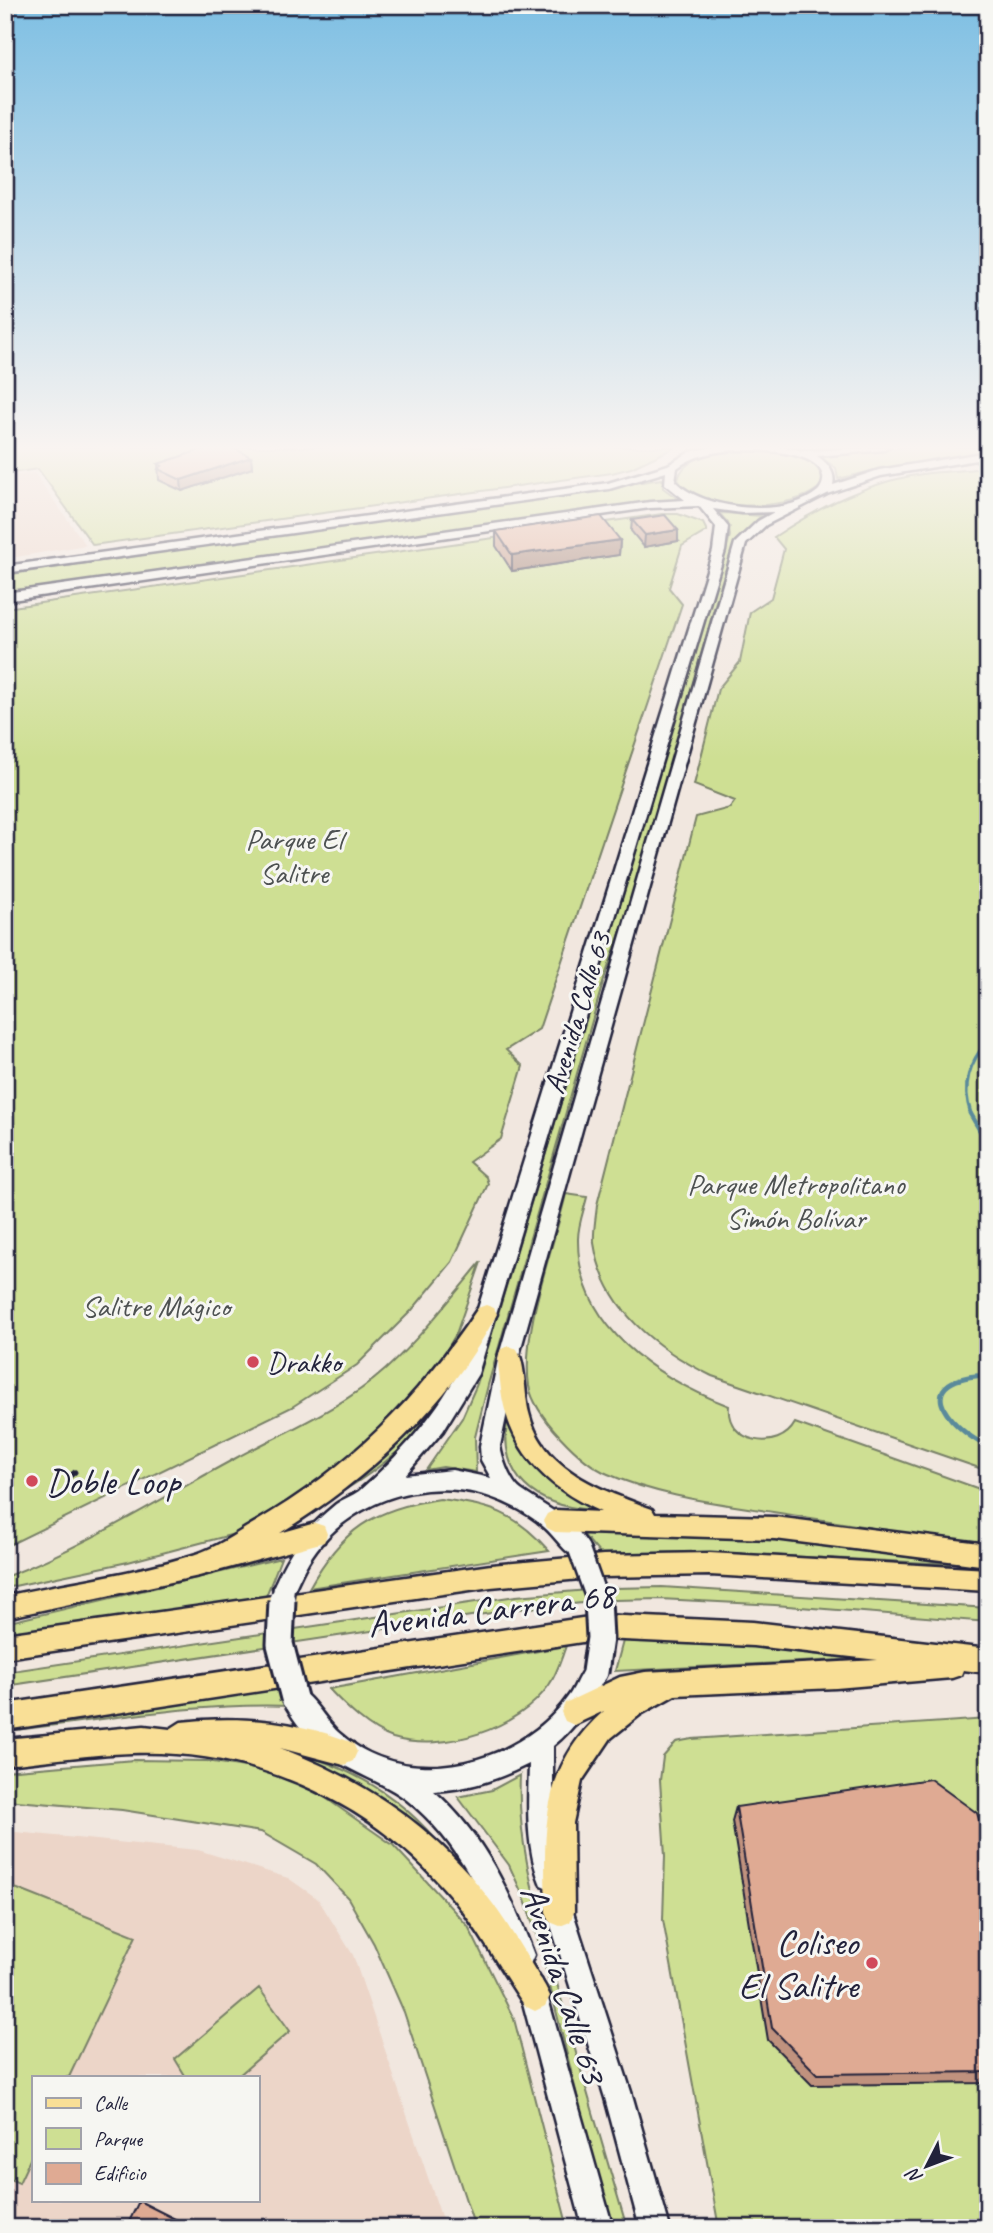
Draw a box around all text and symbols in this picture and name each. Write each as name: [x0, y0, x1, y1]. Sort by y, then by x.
park label: Parque El Salitre: [246, 820, 347, 892]
street label: Avenida Calle 63: [534, 925, 620, 1098]
park label: Parque Metropolitano Simón Bolívar: [687, 1165, 906, 1237]
park label: Salitre Mágico: [82, 1287, 234, 1325]
place label: Drakko: [267, 1343, 344, 1381]
marker: Drakko: [245, 1354, 261, 1370]
place label: Doble Loop: [46, 1458, 182, 1505]
marker: Doble Loop: [24, 1473, 40, 1489]
street label: Avenida Carrera 68: [365, 1570, 620, 1647]
street label: Avenida Calle 63: [510, 1879, 619, 2091]
place label: Coliseo El Salitre: [739, 1919, 860, 2009]
marker: Coliseo El Salitre: [864, 1955, 880, 1971]
legend: [32, 2076, 259, 2202]
text: Calle: [94, 2090, 128, 2116]
text: Parque: [94, 2126, 143, 2152]
north arrow: [892, 2132, 962, 2202]
text: Edificio: [94, 2160, 147, 2186]
text: N: [900, 2162, 928, 2189]

